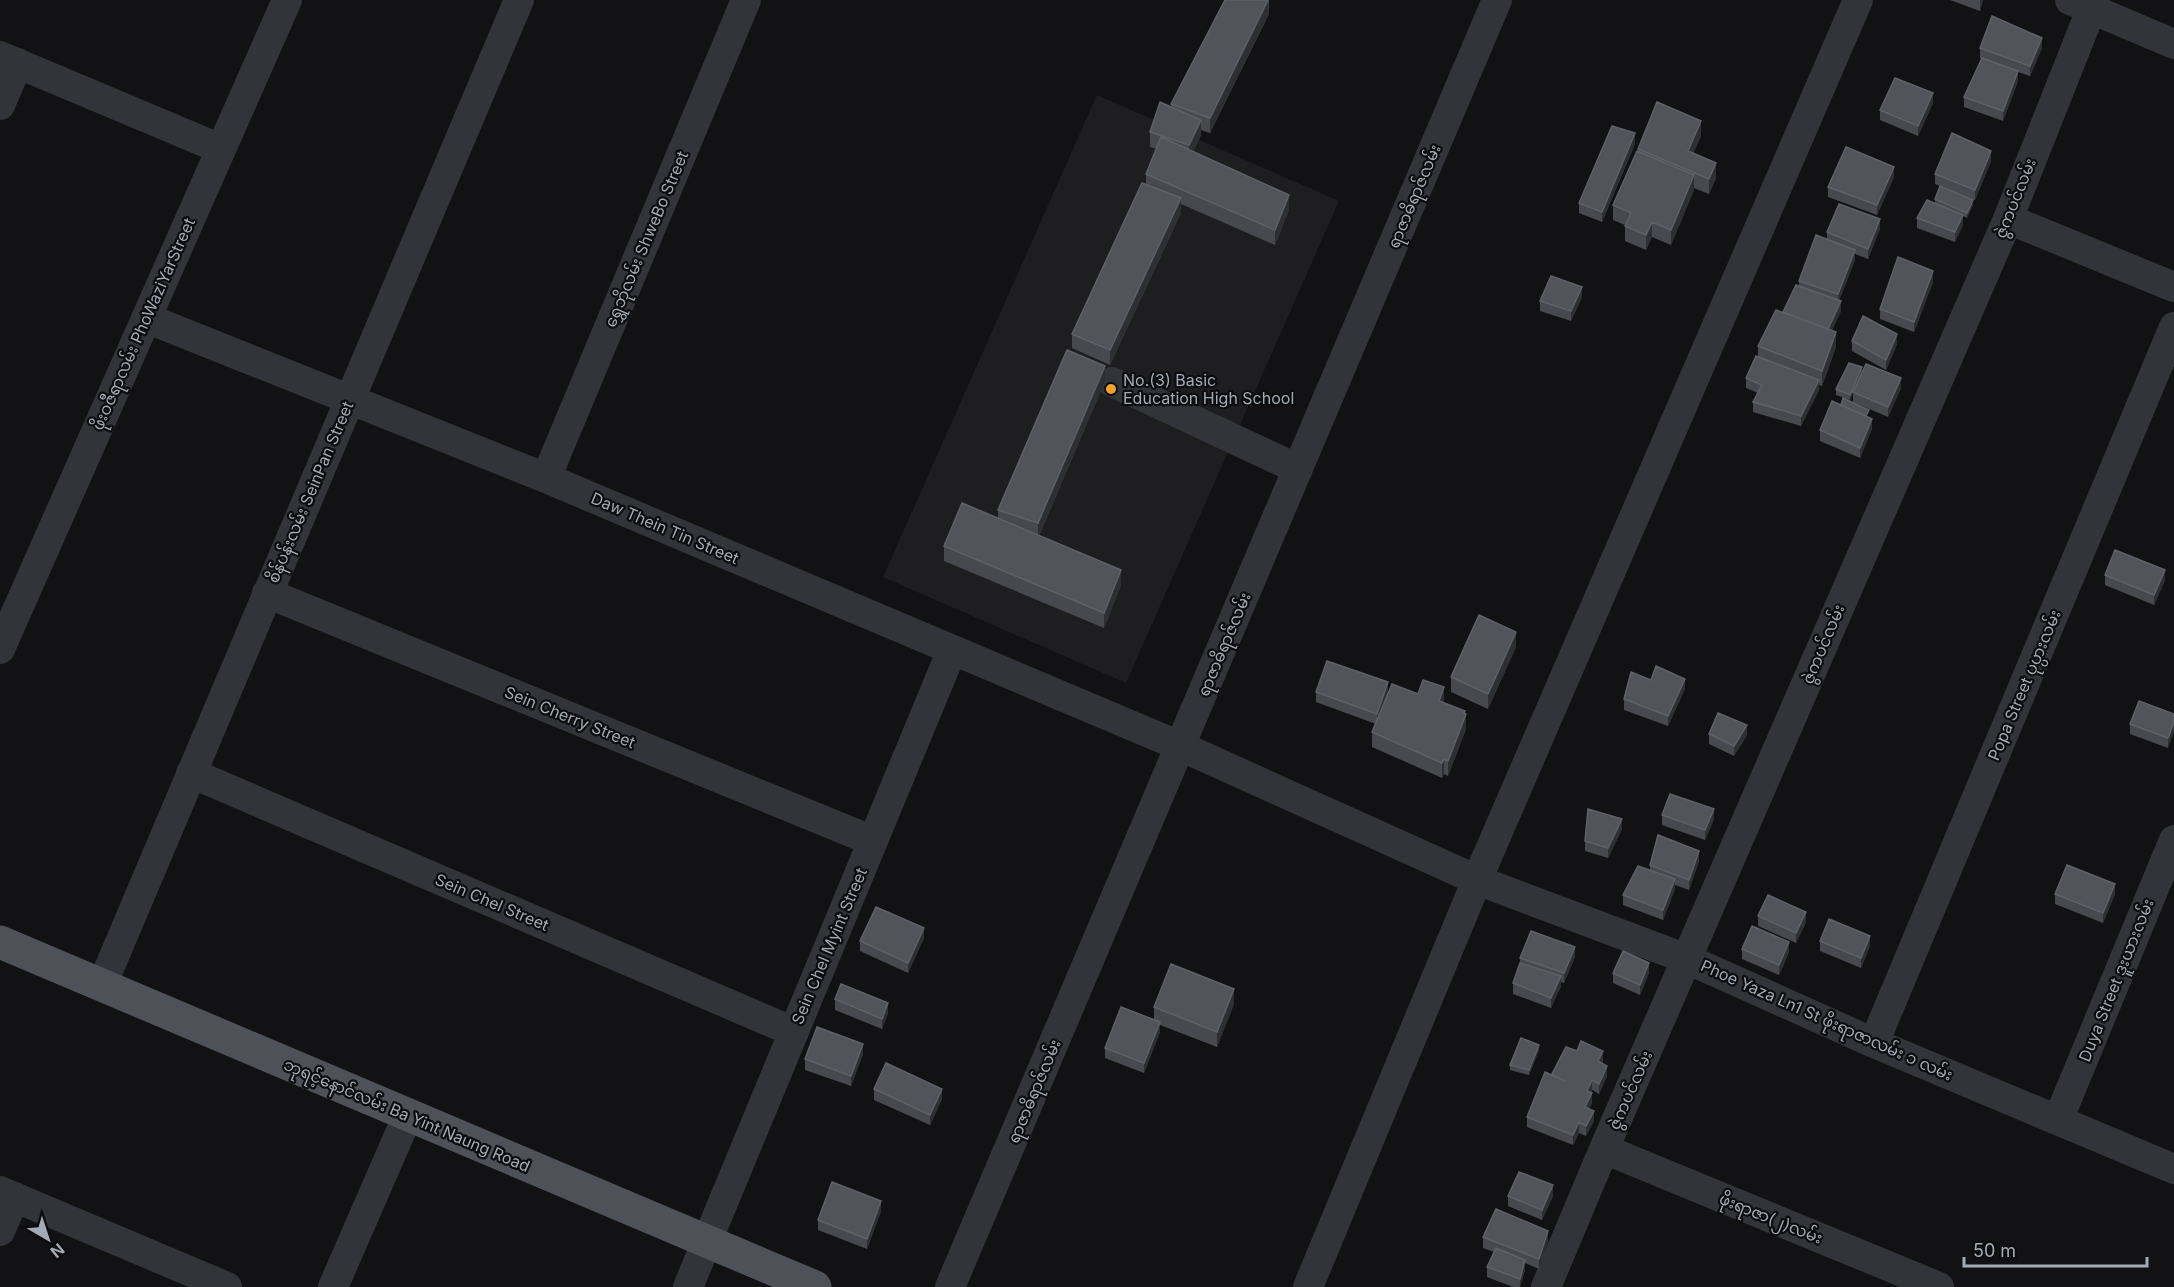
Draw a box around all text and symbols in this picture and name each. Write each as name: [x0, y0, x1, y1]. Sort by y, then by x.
street label: ရာဇာဓိရာဇ်လမ်း: [1382, 141, 1449, 253]
street label: ရွှေဘိုလမ်း ShweBo Street: [599, 148, 697, 332]
street label: ဇွဲကပင်လမ်း: [1989, 155, 2044, 242]
street label: ဖိုးဝဇီရာလမ်း PhoWaziYarStreet: [86, 214, 204, 435]
place label: No.(3) Basic Education High School: [1123, 370, 1294, 408]
marker: No.(3) Basic Education High School: [1104, 382, 1118, 396]
street label: စိန်ပန်းလမ်း SeinPan Street: [262, 398, 361, 587]
street label: Daw Thein Tin Street: [588, 488, 742, 568]
street label: ရာဇာဓိရာဇ်လမ်း: [1192, 589, 1259, 701]
street label: ဇွဲကပင်လမ်း: [1796, 601, 1852, 688]
street label: Popa Street ပုပ္ပားလမ်း: [1982, 606, 2069, 765]
street label: Sein Cherry Street: [502, 682, 638, 752]
street label: Sein Chel Myint Street: [787, 865, 871, 1027]
street label: Sein Chel Street: [432, 869, 552, 935]
street label: Duya Street ဒူးယားလမ်း: [2073, 895, 2163, 1066]
street label: Phoe Yaza Ln1 St ဖိုးရာဇာလမ်း ၁ လမ်း: [1696, 954, 1956, 1089]
street label: ရာဇာဓိရာဇ်လမ်း: [1002, 1036, 1069, 1148]
street label: ဇွဲကပင်လမ်း: [1603, 1047, 1660, 1134]
street label: ဘုရင့်နောင်လမ်း Ba Yint Naung Road: [279, 1053, 533, 1181]
street label: ဖိုးရာဇာ(၂)လမ်း: [1715, 1187, 1826, 1252]
north arrow: [18, 1209, 78, 1269]
scale bar: [1964, 1230, 2147, 1268]
text: N: [46, 1239, 68, 1262]
text: 50 m: [1973, 1240, 2016, 1261]

